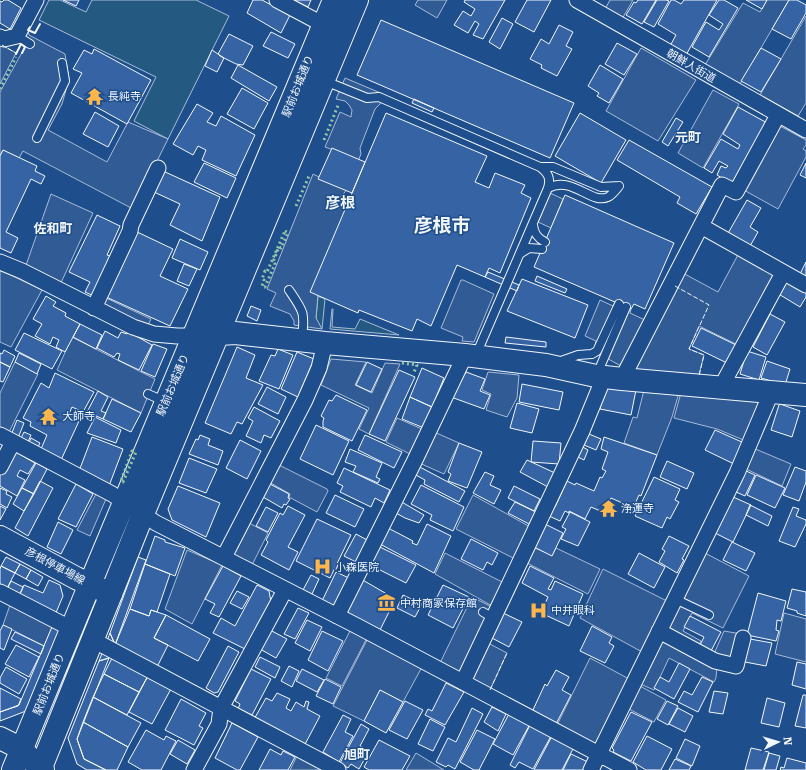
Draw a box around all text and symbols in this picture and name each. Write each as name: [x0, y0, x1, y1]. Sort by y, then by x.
street label: 朝鮮人街道: [664, 47, 718, 85]
street label: 駅前お城通り: [280, 53, 316, 119]
temple icon: 長純寺: [85, 86, 105, 106]
place label: 長純寺: [108, 90, 141, 103]
district label: 元町: [675, 130, 701, 145]
district label: 彦根: [325, 194, 355, 212]
district label: 彦根市: [413, 214, 471, 237]
district label: 佐和町: [33, 221, 73, 236]
street label: 駅前お城通り: [154, 352, 192, 418]
temple icon: 大師寺: [39, 406, 59, 426]
place label: 大師寺: [62, 410, 95, 423]
temple icon: 浄運寺: [598, 498, 618, 518]
place label: 浄運寺: [621, 502, 654, 515]
street label: 彦根停車場線: [23, 545, 87, 587]
hospital icon: 小森医院: [312, 557, 332, 577]
place label: 小森医院: [335, 561, 379, 574]
museum icon: 中村商家保存館: [377, 593, 397, 613]
place label: 中村商家保存館: [400, 597, 477, 610]
hospital icon: 中井眼科: [528, 600, 548, 620]
place label: 中井眼科: [551, 604, 595, 617]
street label: 駅前お城通り: [31, 651, 67, 717]
north arrow: [758, 722, 798, 762]
text: N: [781, 736, 794, 746]
district label: 旭町: [344, 747, 370, 762]

